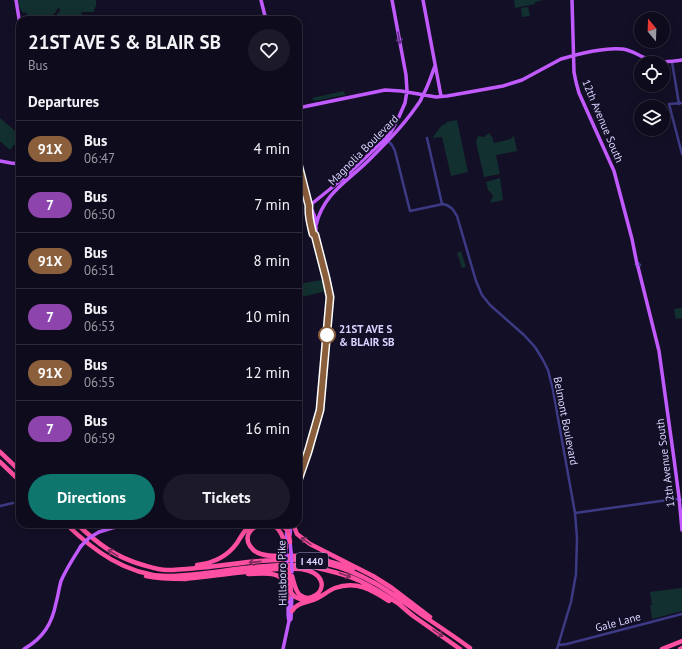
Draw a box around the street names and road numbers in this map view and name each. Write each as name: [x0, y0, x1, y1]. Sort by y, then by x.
street label: 12th Avenue South: [579, 77, 627, 165]
street label: Magnolia Boulevard: [325, 112, 401, 188]
street label: Belmont Boulevard: [551, 376, 581, 467]
street label: 12th Avenue South: [653, 418, 677, 508]
street label: Hillsboro Pike: [274, 540, 290, 606]
road number: I 440: [296, 553, 328, 569]
street label: Gale Lane: [594, 609, 643, 635]

